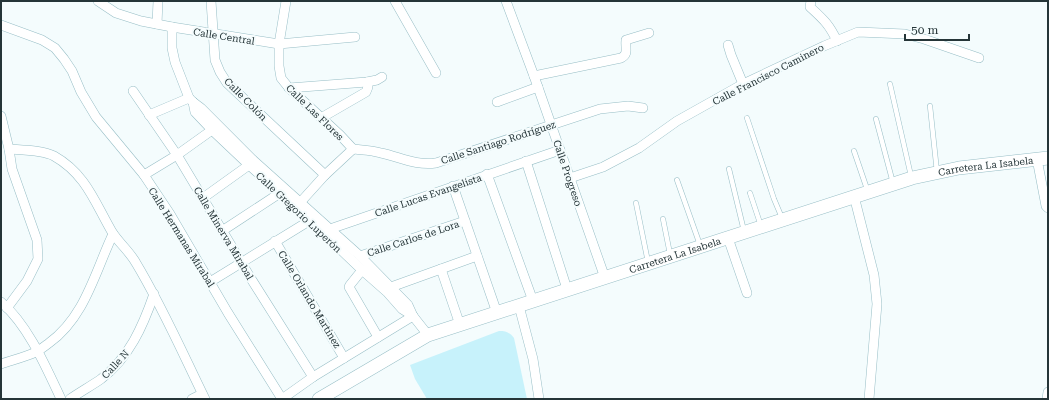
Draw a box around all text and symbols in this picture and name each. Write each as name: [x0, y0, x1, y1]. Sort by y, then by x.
scale bar: [905, 16, 969, 42]
text: 50 m: [911, 23, 938, 37]
street label: Calle Central: [192, 26, 256, 47]
street label: Calle Francisco Caminero: [711, 42, 826, 107]
street label: Calle Colón: [222, 76, 270, 123]
street label: Calle Las Flores: [284, 82, 346, 143]
street label: Calle Santiago Rodríguez: [439, 119, 557, 166]
street label: Calle Progreso: [551, 139, 584, 208]
street label: Carretera La Isabela: [937, 155, 1034, 178]
street label: Calle Gregorio Luperón: [254, 170, 344, 255]
street label: Calle Lucas Evangelista: [373, 172, 484, 219]
street label: Calle Hermanas Mirabal: [146, 185, 217, 289]
street label: Calle Minerva Mirabal: [191, 185, 256, 282]
street label: Calle Carlos de Lora: [366, 218, 461, 259]
street label: Carretera La Isabela: [628, 235, 723, 275]
street label: Calle Orlando Martínez: [276, 249, 343, 350]
street label: Calle N: [99, 348, 131, 381]

